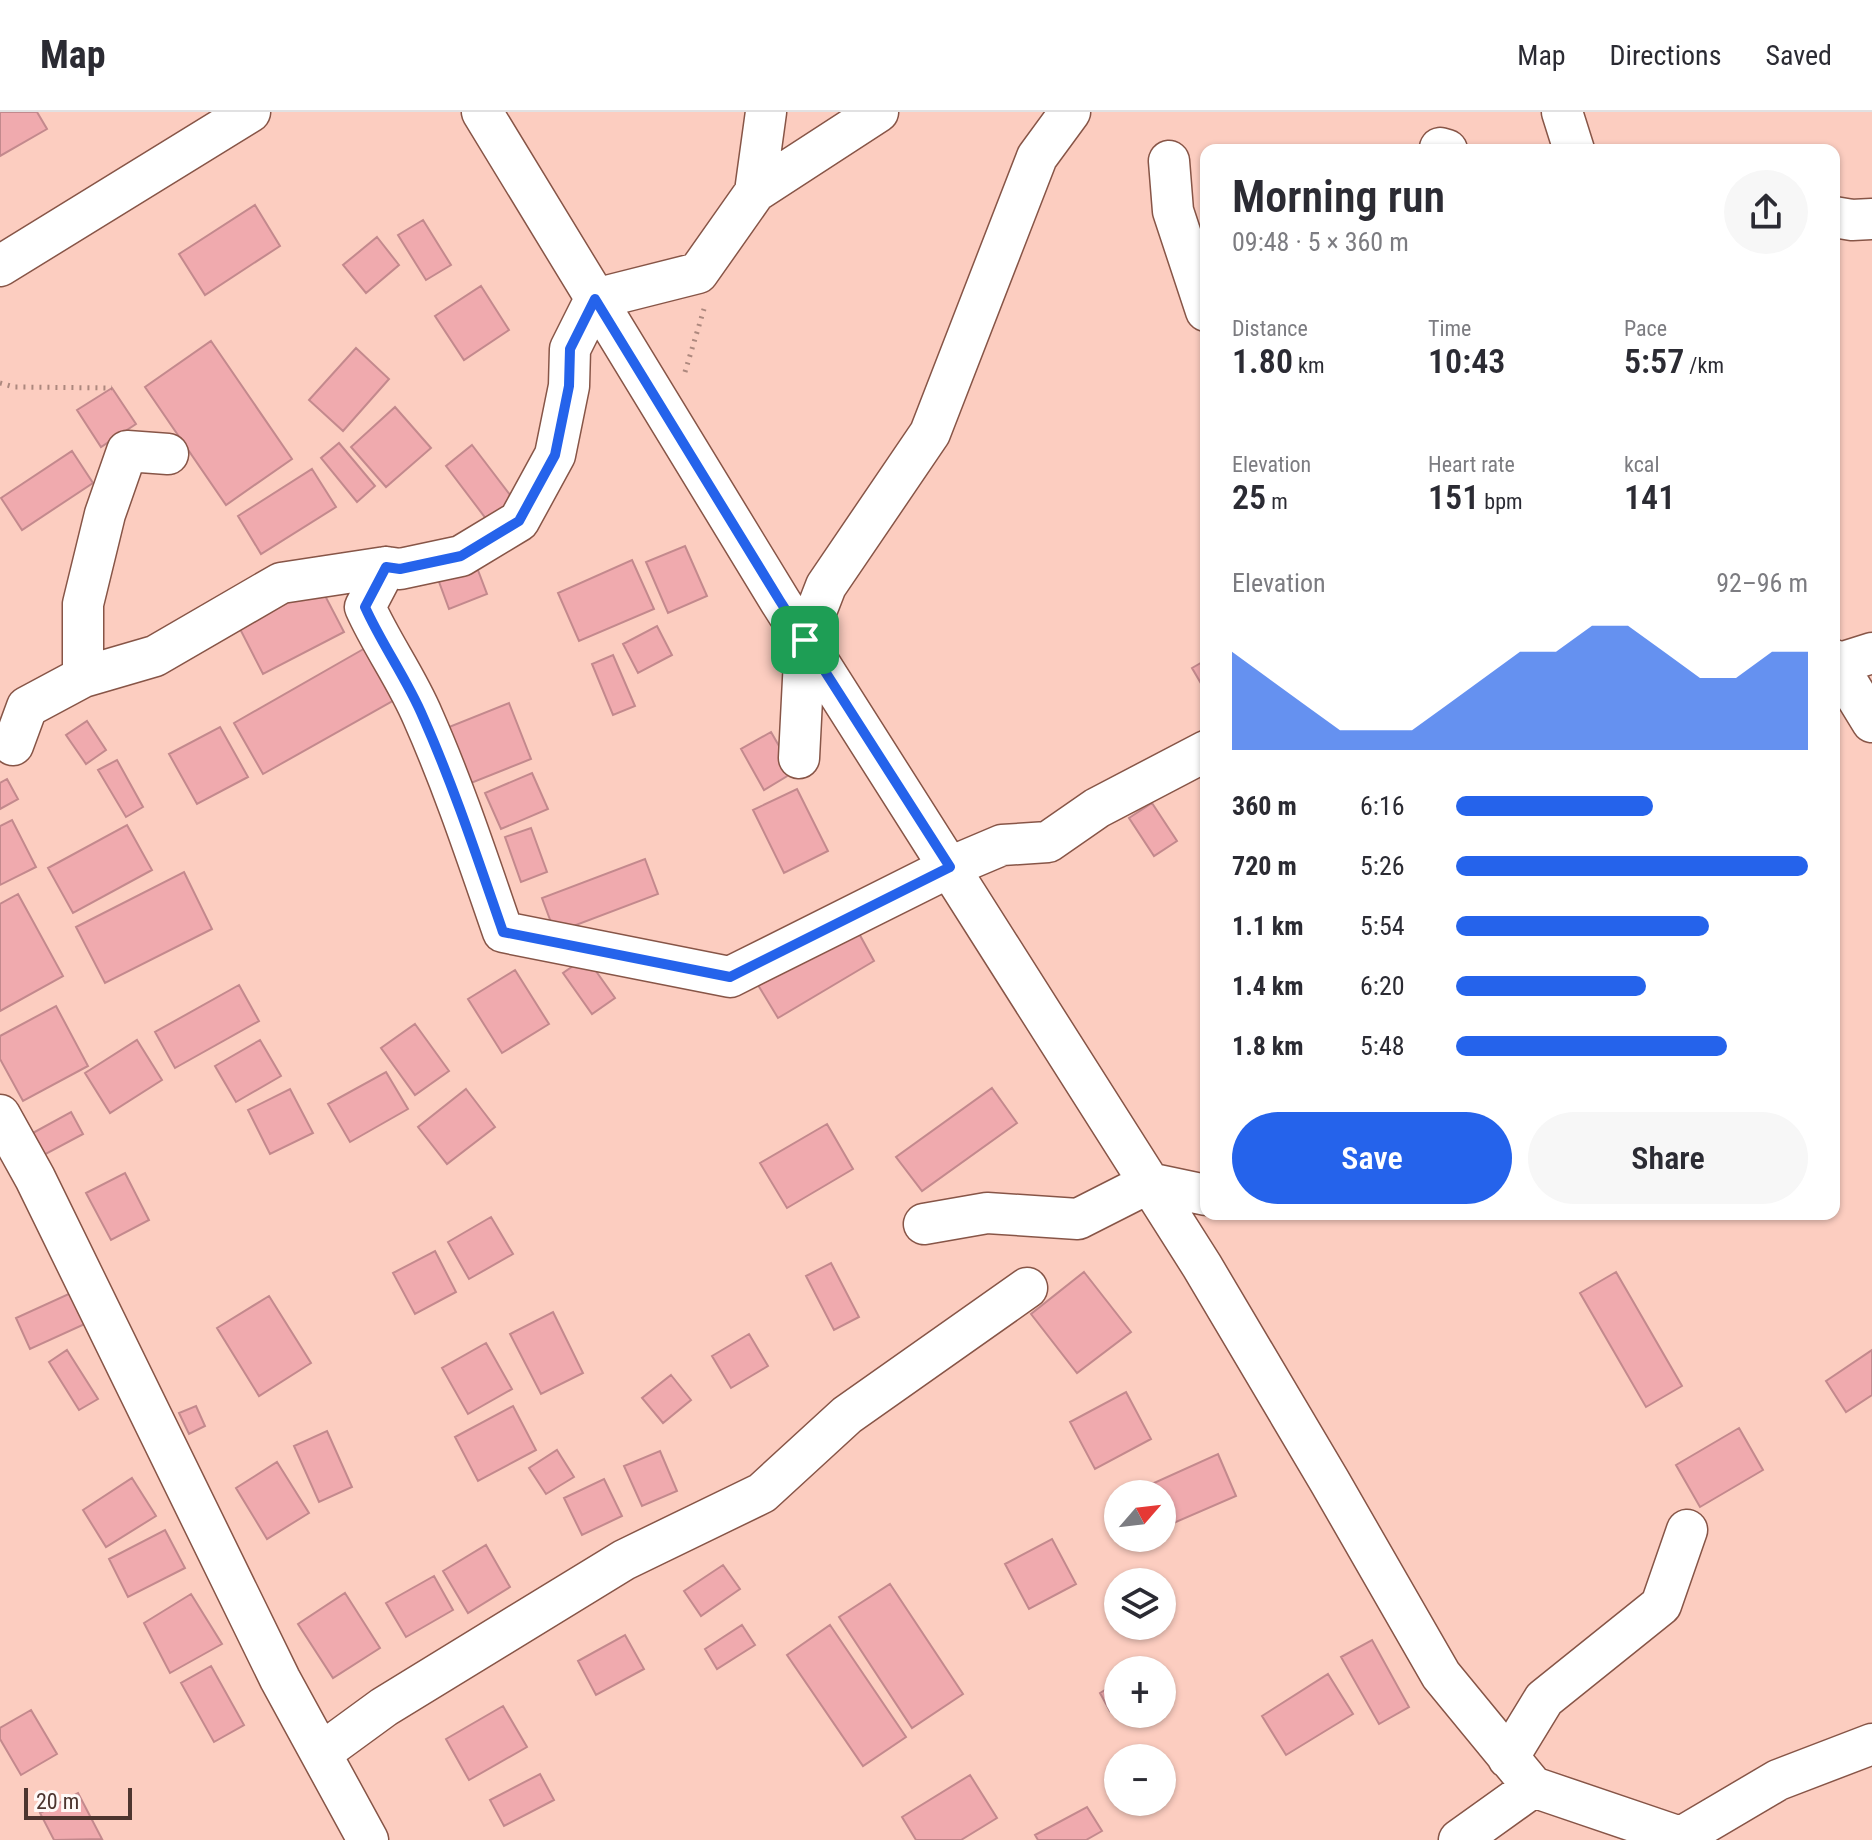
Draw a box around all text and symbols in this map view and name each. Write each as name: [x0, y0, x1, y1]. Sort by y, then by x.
text: Map: [40, 33, 106, 77]
text: Map: [1517, 39, 1566, 72]
text: Directions: [1610, 39, 1721, 72]
text: Saved: [1765, 39, 1832, 72]
button: share: [1724, 170, 1808, 254]
text: Morning run: [1232, 171, 1445, 223]
text: 09:48 · 5 × 360 m: [1232, 227, 1409, 257]
text: Distance: [1232, 316, 1308, 341]
text: Time: [1428, 316, 1471, 341]
text: Pace: [1624, 316, 1667, 341]
text: 1.80: [1232, 341, 1293, 381]
text: 10:43: [1428, 341, 1505, 381]
text: 5:57: [1624, 341, 1684, 381]
text: km: [1293, 353, 1325, 378]
text: /km: [1684, 353, 1724, 378]
text: Elevation: [1232, 452, 1311, 477]
text: Heart rate: [1428, 452, 1515, 477]
text: kcal: [1624, 452, 1659, 477]
text: 25: [1232, 477, 1266, 517]
text: 151: [1428, 477, 1479, 517]
text: 141: [1624, 477, 1675, 517]
text: m: [1266, 489, 1288, 514]
text: bpm: [1479, 489, 1523, 514]
text: Elevation: [1232, 568, 1326, 598]
text: 92–96 m: [1716, 568, 1808, 598]
pin: [771, 606, 839, 674]
icon: arrive: [783, 618, 827, 662]
text: 360 m: [1232, 791, 1297, 821]
text: 6:16: [1360, 791, 1405, 821]
text: 720 m: [1232, 851, 1297, 881]
text: 5:26: [1360, 851, 1405, 881]
text: 1.1 km: [1232, 911, 1304, 941]
text: 5:54: [1360, 911, 1405, 941]
text: 1.4 km: [1232, 971, 1304, 1001]
text: 6:20: [1360, 971, 1405, 1001]
text: 1.8 km: [1232, 1031, 1304, 1061]
text: 5:48: [1360, 1031, 1405, 1061]
button: Save: [1232, 1112, 1512, 1204]
button: Share: [1528, 1112, 1808, 1204]
north arrow: [1104, 1480, 1176, 1552]
map controls: [1104, 1480, 1176, 1816]
button: layers: [1104, 1568, 1176, 1640]
button: +: [1104, 1656, 1176, 1728]
button: −: [1104, 1744, 1176, 1816]
scale bar: [24, 1784, 132, 1820]
text: 20 m: [36, 1789, 79, 1814]

